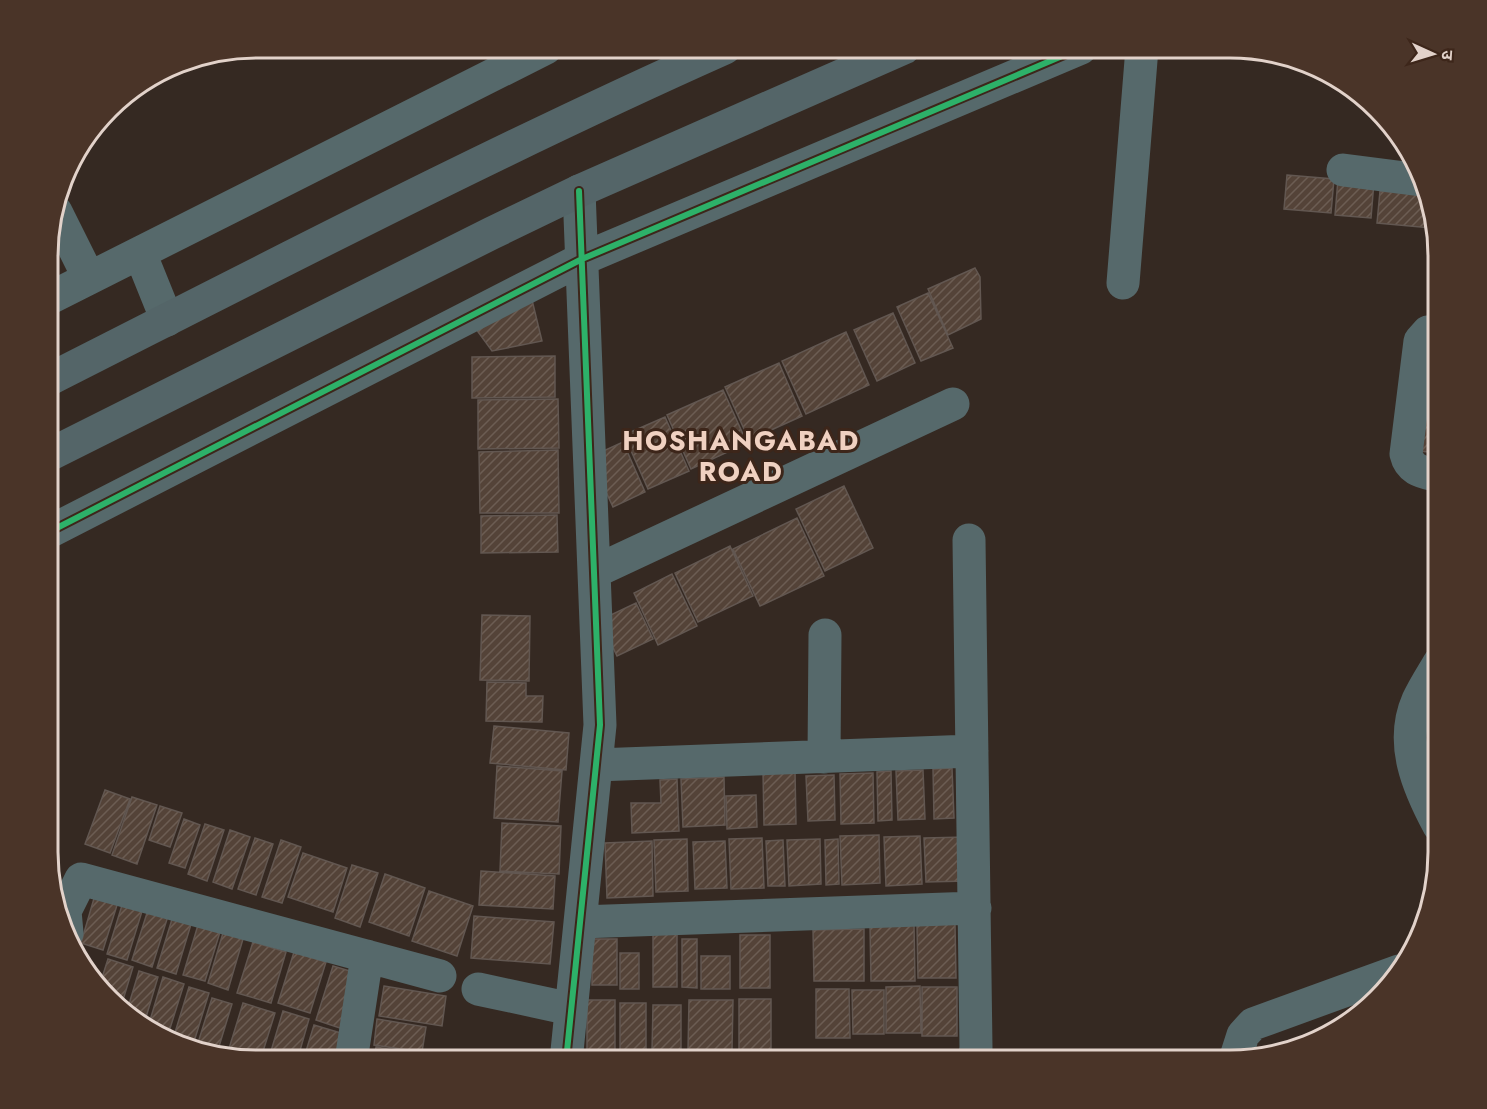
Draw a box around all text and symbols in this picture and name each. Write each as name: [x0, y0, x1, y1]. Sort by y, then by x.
north arrow: [1403, 24, 1463, 84]
text: उ: [1436, 50, 1459, 61]
district label: HOSHANGABAD ROAD: [622, 421, 860, 491]

